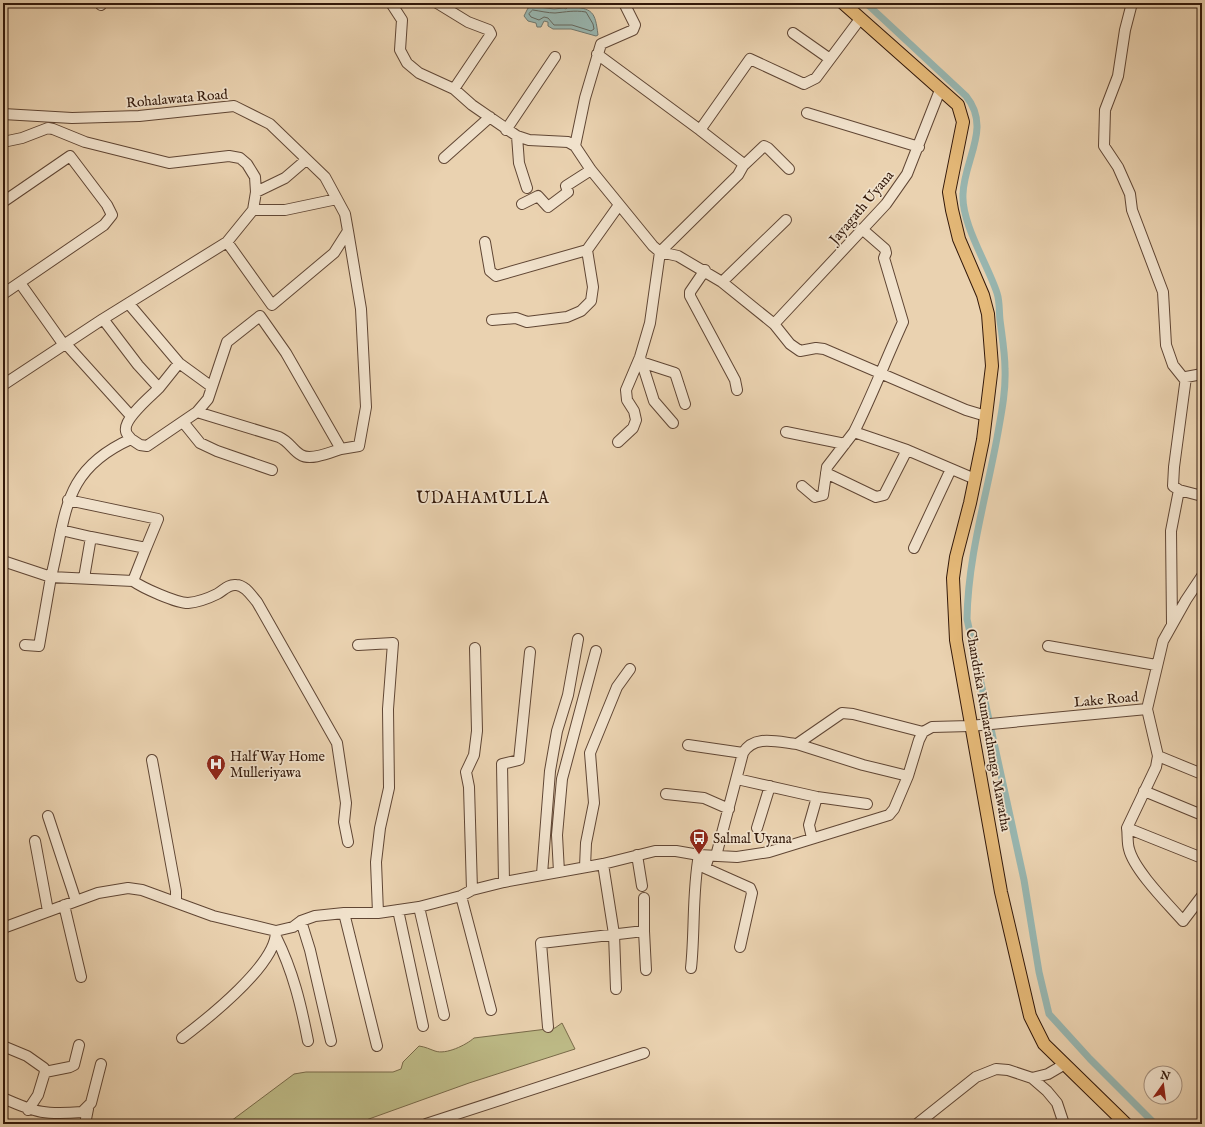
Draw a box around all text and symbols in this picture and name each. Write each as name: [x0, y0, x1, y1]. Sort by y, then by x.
street label: Rohalawata Road: [125, 86, 229, 112]
street label: Jayagath Uyana: [824, 166, 899, 250]
district label: UDAHAMULLA: [416, 489, 550, 509]
street label: Chandrika Kumarathunga Mawatha: [961, 627, 1015, 834]
street label: Lake Road: [1073, 688, 1140, 712]
place label: Half Way Home Mulleriyawa: [230, 748, 325, 782]
hospital icon: Half Way Home Mulleriyawa: [205, 753, 227, 781]
bus stop icon: Salmal Uyana: [688, 827, 710, 855]
place label: Salmal Uyana: [713, 830, 793, 848]
north arrow: [1143, 1065, 1183, 1105]
text: N: [1158, 1068, 1172, 1084]

